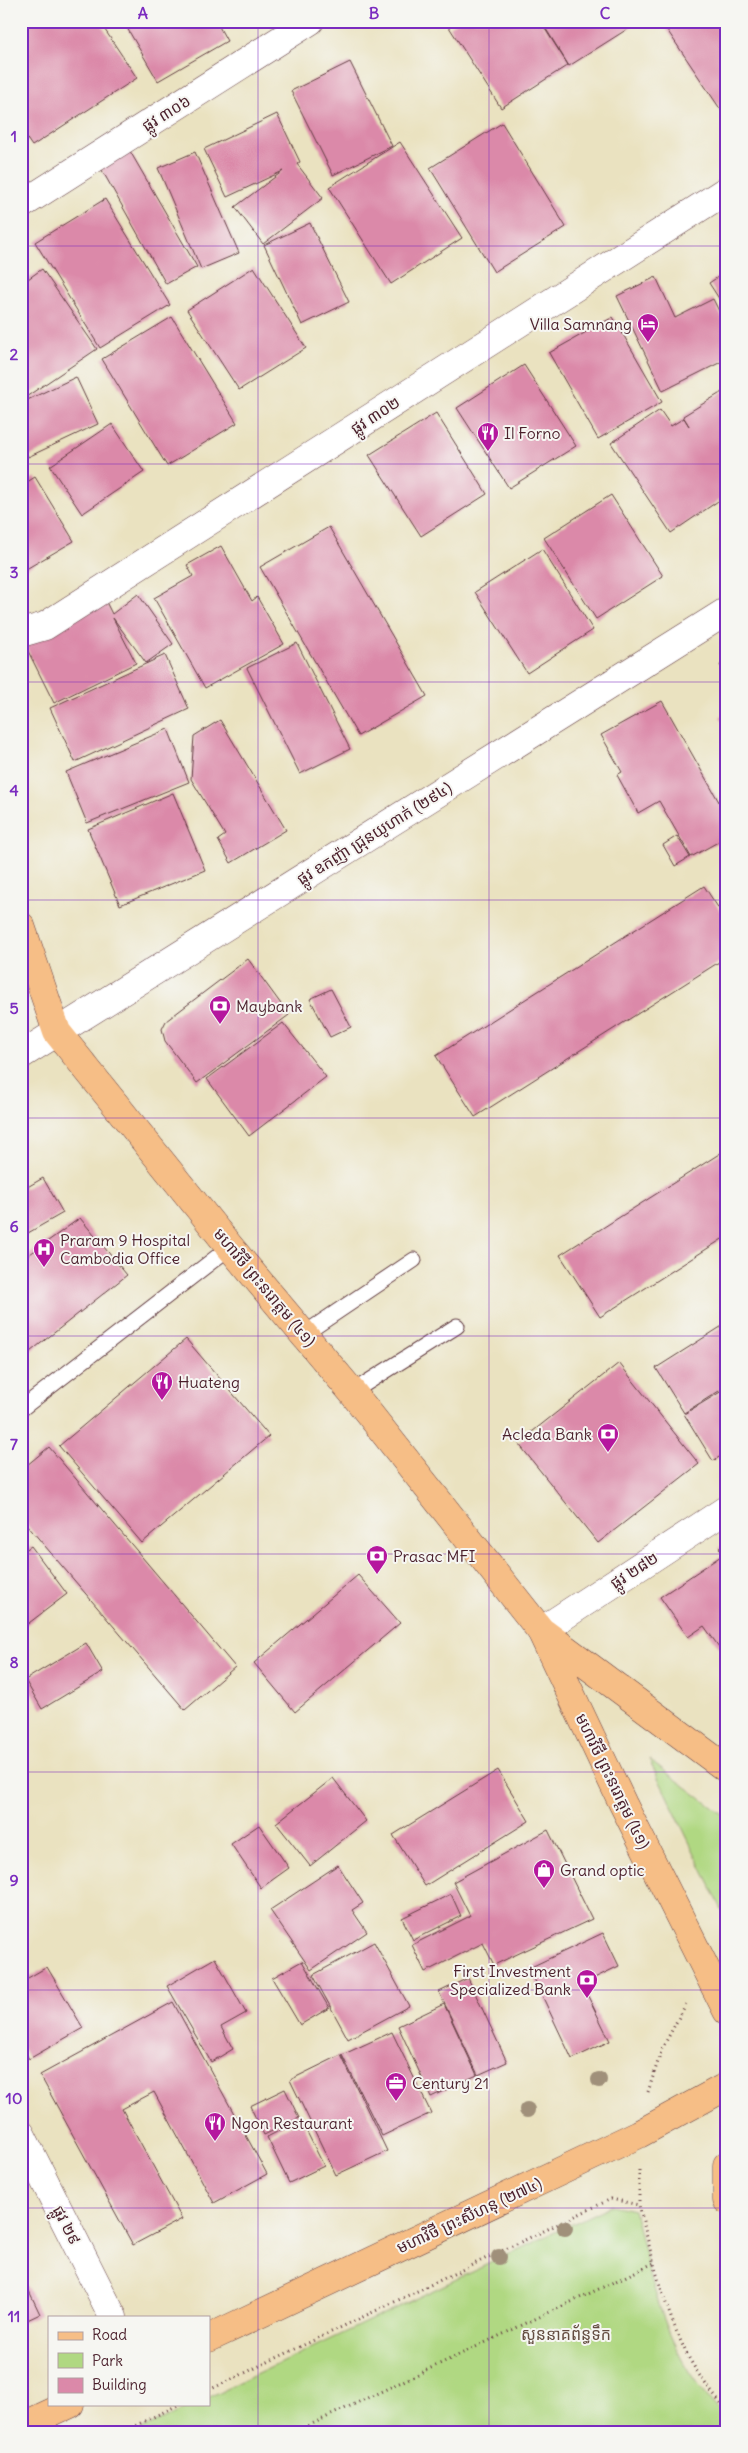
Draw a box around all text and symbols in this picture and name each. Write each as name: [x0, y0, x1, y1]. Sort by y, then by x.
text: A: [138, 3, 148, 23]
text: B: [369, 3, 380, 23]
text: C: [600, 3, 611, 23]
street label: ផ្លូវ ៣០៦: [138, 90, 196, 140]
text: 1: [11, 126, 17, 146]
hotel icon: Villa Samnang: [636, 312, 660, 343]
place label: Villa Samnang: [530, 314, 632, 334]
text: 2: [10, 344, 19, 364]
street label: ផ្លូវ ៣០២: [346, 392, 406, 442]
restaurant icon: Il Forno: [476, 421, 500, 452]
place label: Il Forno: [504, 423, 561, 443]
text: 3: [9, 562, 19, 582]
street label: ផ្លូវ ឧកញ៉ា ជ្រុនយូហាក់ (២៩៤): [293, 777, 458, 893]
text: 4: [9, 780, 19, 800]
bank icon: Maybank: [208, 994, 232, 1025]
place label: Maybank: [236, 996, 302, 1016]
text: 5: [9, 998, 19, 1018]
text: 6: [9, 1216, 19, 1236]
street label: មហាវិថី ព្រះនរោត្តម (៤១): [209, 1223, 321, 1351]
place label: Praram 9 Hospital Cambodia Office: [60, 1230, 190, 1268]
hospital icon: Praram 9 Hospital Cambodia Office: [32, 1237, 56, 1268]
restaurant icon: Huateng: [150, 1370, 174, 1401]
place label: Huateng: [178, 1372, 240, 1392]
bank icon: Acleda Bank: [596, 1422, 620, 1453]
place label: Acleda Bank: [502, 1424, 592, 1444]
text: 7: [10, 1434, 18, 1454]
bank icon: Prasac MFI: [365, 1544, 389, 1575]
place label: Prasac MFI: [393, 1546, 475, 1566]
street label: ផ្លូវ ២៨២: [606, 1547, 664, 1597]
text: 8: [9, 1652, 19, 1672]
street label: មហាវិថី ព្រះនរោត្តម (៤១): [571, 1710, 655, 1852]
shop icon: Grand optic: [532, 1858, 556, 1889]
place label: Grand optic: [560, 1860, 645, 1880]
text: 9: [9, 1870, 19, 1890]
place label: First Investment Specialized Bank: [450, 1961, 572, 1999]
bank icon: First Investment Specialized Bank: [575, 1968, 599, 1999]
office icon: Century 21: [384, 2071, 408, 2102]
place label: Century 21: [412, 2073, 489, 2093]
text: 10: [6, 2088, 22, 2108]
restaurant icon: Ngon Restaurant: [203, 2111, 227, 2142]
place label: Ngon Restaurant: [231, 2113, 353, 2133]
street label: មហាវិថី ព្រះសីហនុ (២៧៤): [393, 2172, 545, 2259]
street label: ផ្លូវ ២៩: [44, 2202, 85, 2250]
text: 11: [8, 2306, 20, 2326]
legend: [48, 2316, 210, 2406]
park label: សួននាគព័ន្ធទឹក: [521, 2324, 611, 2344]
text: Road: [92, 2325, 127, 2344]
text: Park: [92, 2351, 123, 2370]
text: Building: [92, 2375, 147, 2394]

